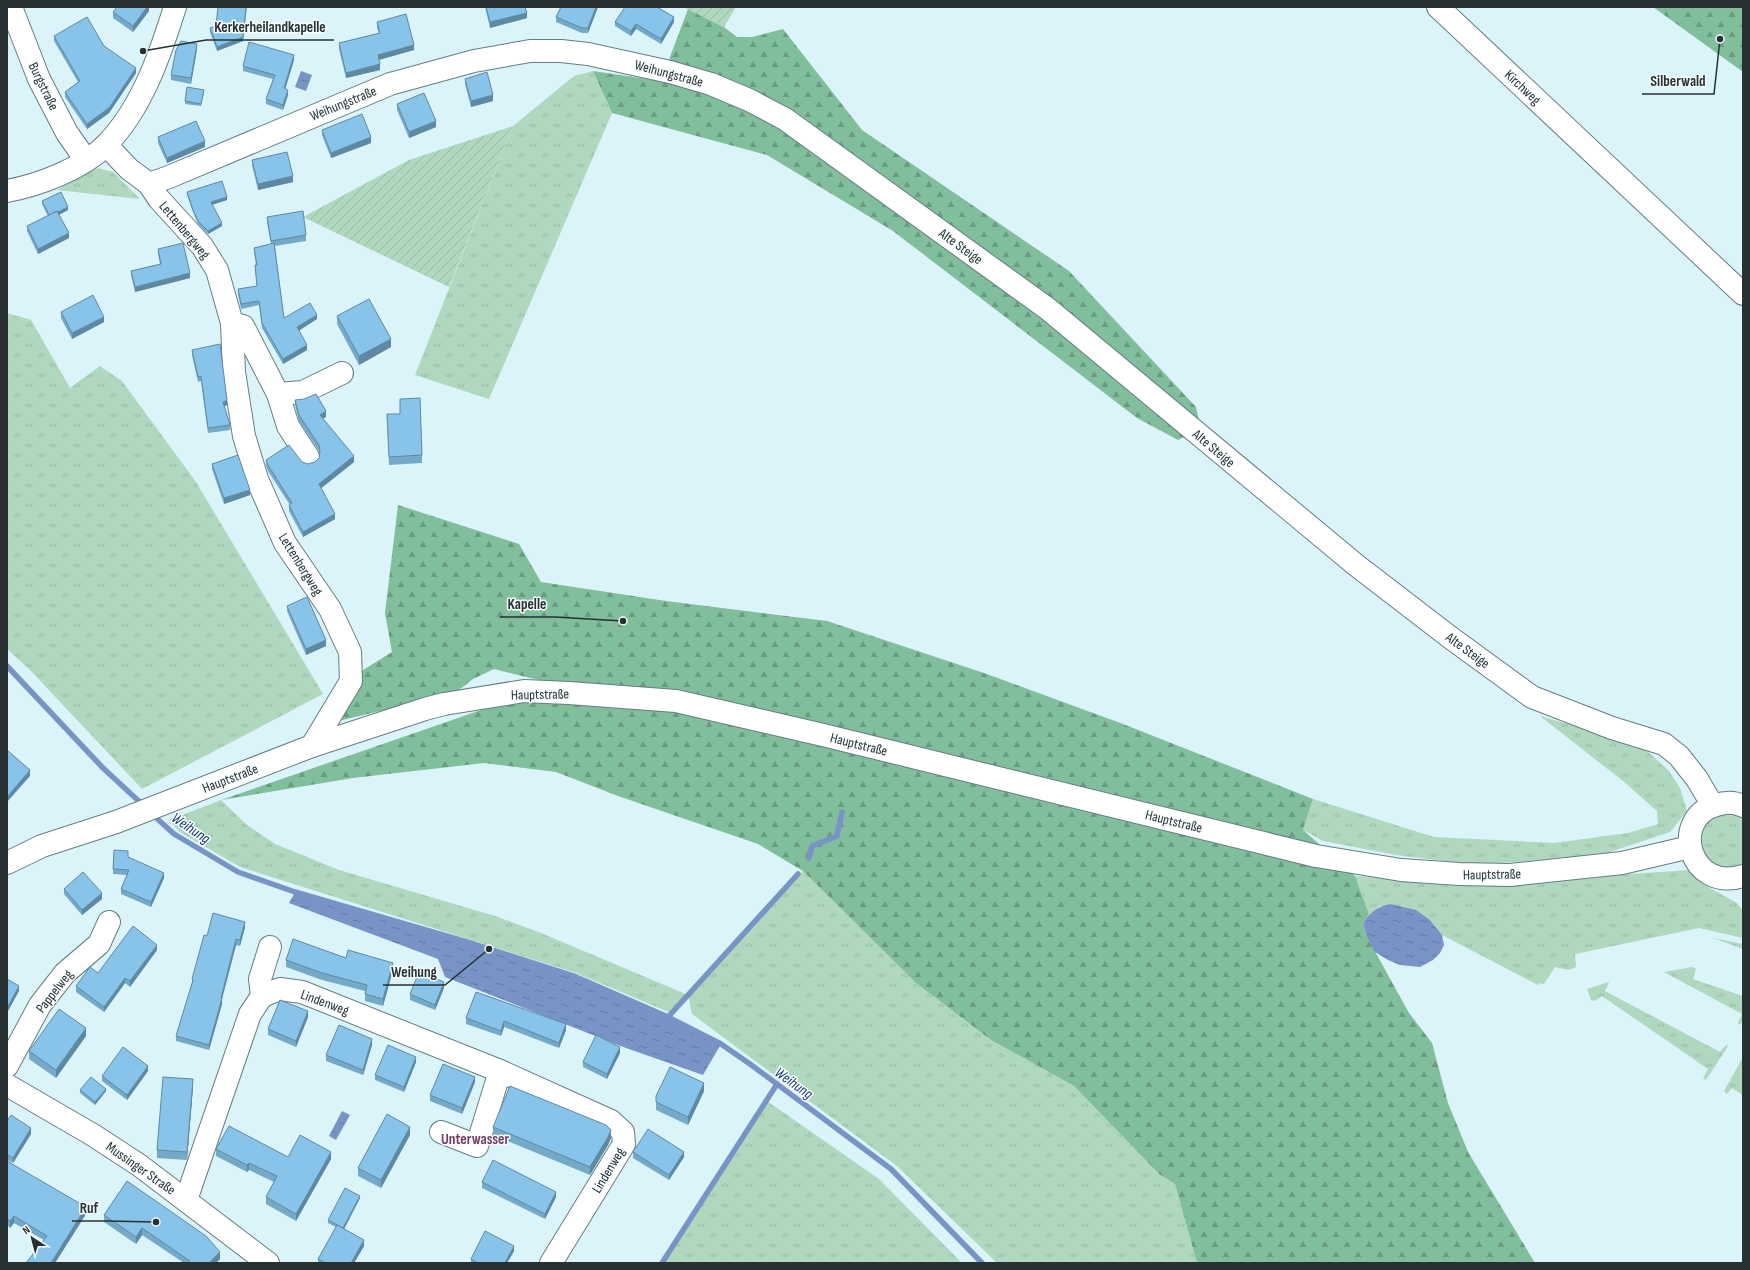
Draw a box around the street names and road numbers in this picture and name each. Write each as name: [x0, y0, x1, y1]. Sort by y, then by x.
street label: Weihungstraße: [633, 56, 705, 91]
street label: Burgstraße: [25, 59, 62, 113]
street label: Kirchweg: [1501, 66, 1545, 109]
street label: Weihungstraße: [307, 82, 379, 125]
street label: Lettenbergweg: [156, 198, 214, 263]
street label: Alte Steige: [935, 224, 986, 268]
street label: Alte Steige: [1188, 425, 1238, 471]
street label: Lettenbergweg: [275, 530, 327, 599]
street label: Alte Steige: [1442, 628, 1493, 672]
street label: Hauptstraße: [511, 685, 569, 704]
street label: Hauptstraße: [829, 729, 889, 760]
street label: Hauptstraße: [200, 760, 260, 797]
street label: Hauptstraße: [1144, 806, 1204, 837]
street label: Hauptstraße: [1463, 865, 1521, 884]
street label: Pappelweg: [32, 966, 77, 1016]
street label: Lindenweg: [298, 986, 352, 1019]
street label: Mussinger Straße: [103, 1138, 179, 1199]
street label: Lindenweg: [588, 1144, 629, 1196]

